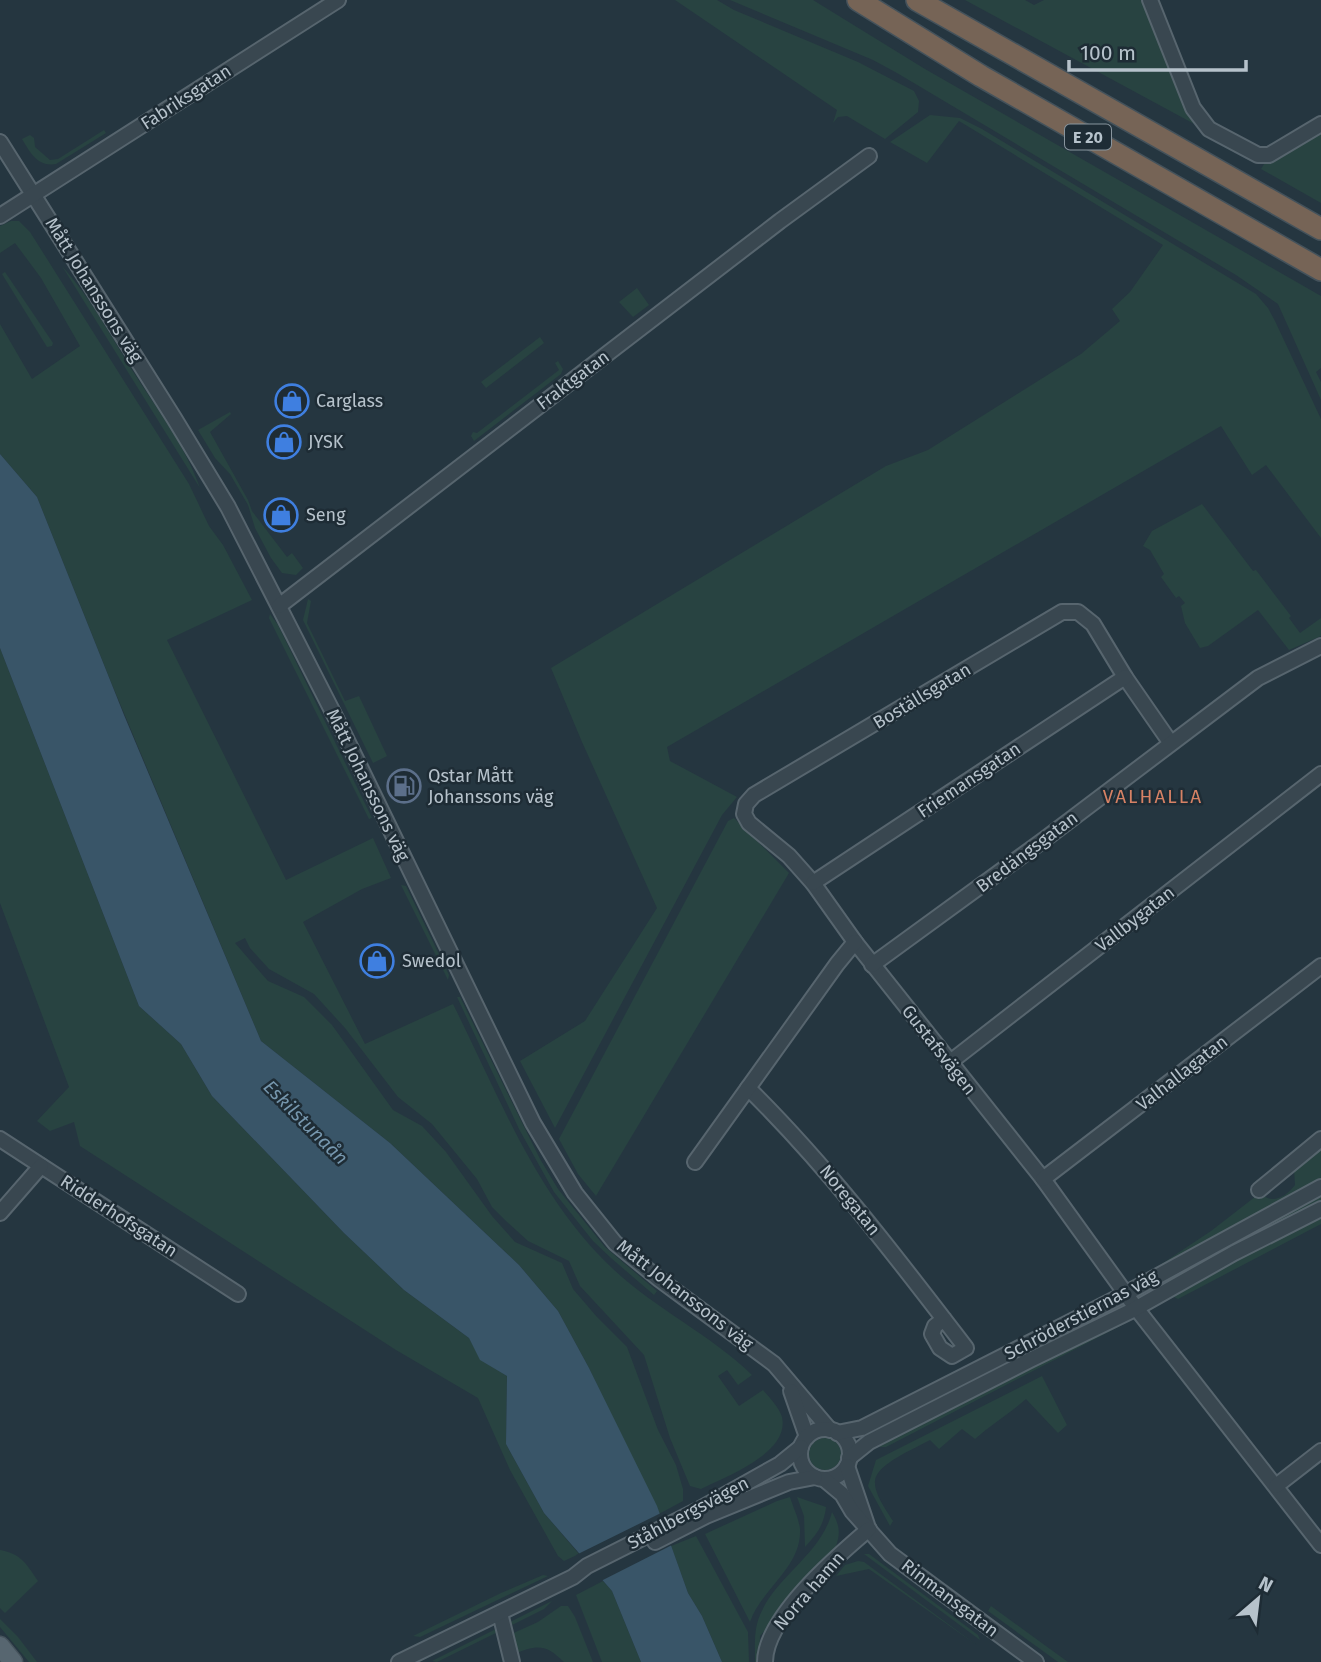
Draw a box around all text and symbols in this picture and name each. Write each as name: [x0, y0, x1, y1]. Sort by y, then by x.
scale bar: [1069, 28, 1246, 72]
text: 100 m: [1080, 40, 1136, 66]
street label: Fabriksgatan: [137, 60, 235, 134]
road number: E 20: [1065, 125, 1111, 150]
street label: Mått Johanssons väg: [40, 213, 148, 367]
street label: Fraktgatan: [532, 346, 614, 414]
shop icon: Carglass: [273, 382, 311, 420]
place label: Carglass: [316, 390, 383, 412]
shop icon: JYSK: [265, 423, 303, 461]
place label: JYSK: [308, 431, 344, 453]
shop icon: Seng: [262, 496, 300, 534]
place label: Seng: [306, 504, 346, 526]
street label: Boställsgatan: [869, 658, 975, 734]
street label: Mått Johanssons väg: [322, 705, 415, 865]
street label: Friemansgatan: [913, 737, 1025, 823]
place label: Qstar Mått Johanssons väg: [428, 765, 554, 808]
fuel station icon: Qstar Mått Johanssons väg: [385, 767, 423, 805]
district label: VALHALLA: [1103, 785, 1203, 808]
street label: Bredängsgatan: [972, 807, 1082, 897]
street label: Vallbygatan: [1091, 881, 1179, 957]
shop icon: Swedol: [358, 942, 396, 980]
place label: Swedol: [402, 950, 461, 972]
street label: Gustafsvägen: [897, 1001, 981, 1099]
street label: Valhallagatan: [1132, 1030, 1232, 1116]
water label: Eskilstunaån: [259, 1075, 353, 1169]
street label: Noregatan: [815, 1160, 885, 1240]
street label: Ridderhofsgatan: [56, 1170, 182, 1262]
street label: Mått Johanssons väg: [612, 1235, 758, 1355]
street label: Schröderstiernas väg: [1000, 1265, 1162, 1365]
street label: Ståhlbergsvägen: [624, 1472, 752, 1554]
street label: Norra hamn: [769, 1547, 849, 1635]
street label: Rinmansgatan: [897, 1554, 1003, 1642]
north arrow: [1223, 1564, 1293, 1634]
text: N: [1255, 1571, 1277, 1598]

